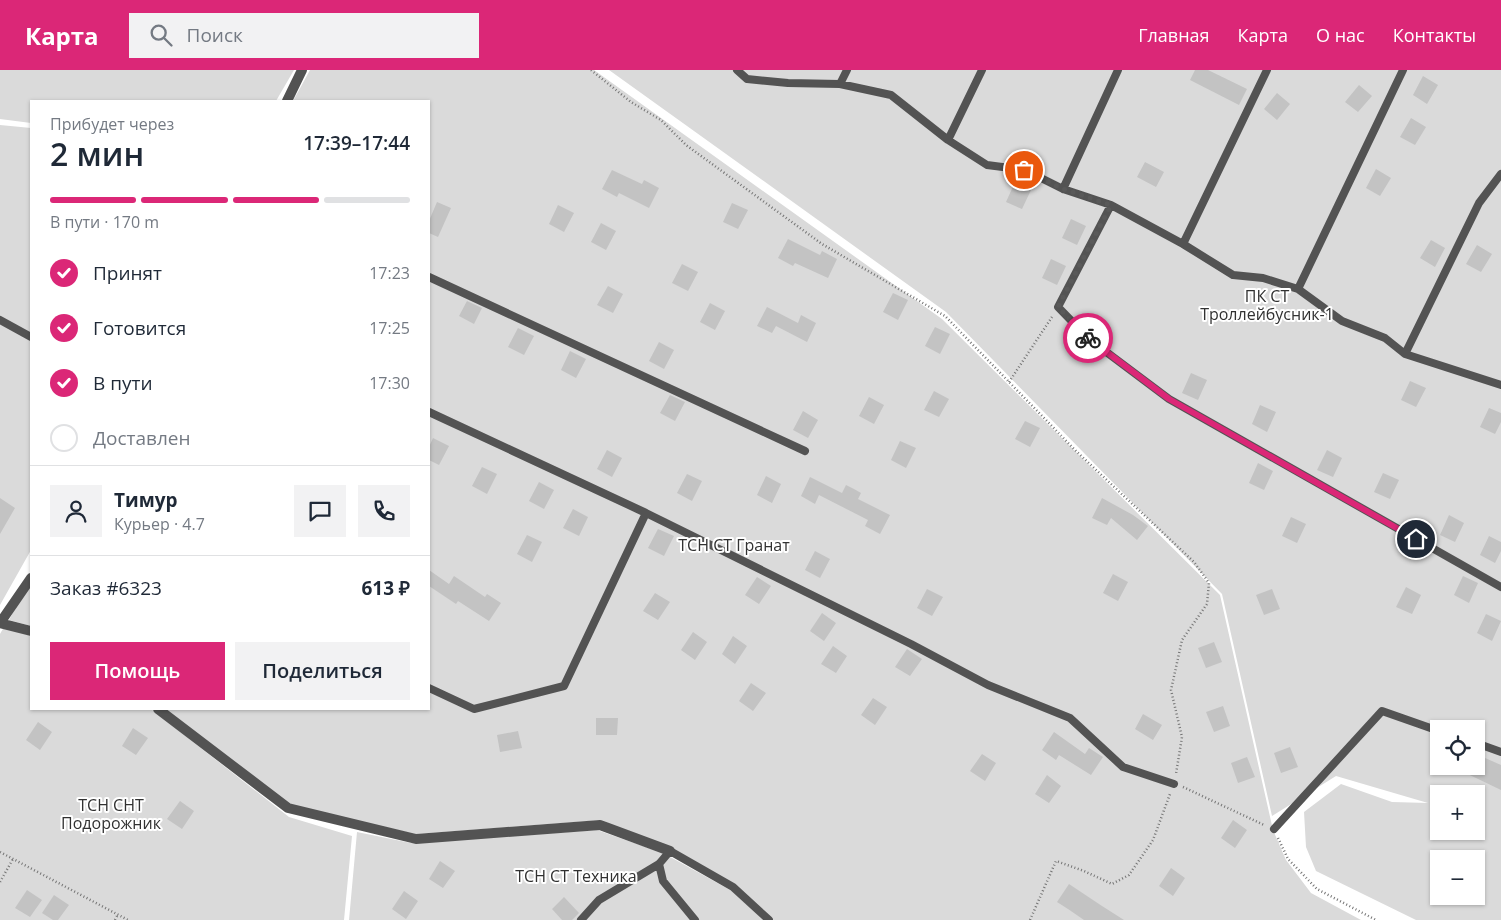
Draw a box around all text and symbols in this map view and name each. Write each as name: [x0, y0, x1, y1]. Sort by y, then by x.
search box: [129, 13, 479, 58]
text: Карта: [25, 19, 99, 52]
icon: search: [147, 21, 175, 49]
text: Поиск: [187, 22, 243, 48]
text: Главная: [1138, 23, 1210, 47]
text: Карта: [1238, 23, 1288, 47]
text: О нас: [1316, 23, 1365, 47]
text: Контакты: [1393, 23, 1476, 47]
text: Прибудет через: [50, 113, 174, 135]
text: 17:39–17:44: [303, 130, 410, 156]
text: 2 мин: [50, 132, 144, 175]
pin: [1003, 149, 1045, 191]
icon: bag: [1010, 156, 1038, 184]
text: В пути · 170 m: [50, 211, 159, 233]
icon: check: [50, 259, 78, 287]
text: Принят: [93, 260, 162, 286]
text: 17:23: [369, 262, 410, 284]
park label: ПК СТ Троллейбусник-1: [1200, 285, 1334, 325]
courier: [1063, 313, 1113, 363]
icon: check: [50, 314, 78, 342]
text: Готовится: [93, 315, 186, 341]
text: 17:25: [369, 317, 410, 339]
icon: bike: [1074, 324, 1102, 352]
icon: check: [50, 369, 78, 397]
text: В пути: [93, 370, 153, 396]
text: 17:30: [369, 372, 410, 394]
text: Доставлен: [93, 425, 191, 451]
button: person: [50, 485, 102, 537]
button: chat: [294, 485, 346, 537]
button: phone: [358, 485, 410, 537]
text: Тимур: [114, 487, 178, 513]
text: Курьер · 4.7: [114, 513, 205, 535]
pin: [1395, 518, 1437, 560]
icon: home: [1402, 525, 1430, 553]
park label: ТСН СТ Гранат: [678, 534, 790, 556]
text: Заказ #6323: [50, 575, 162, 601]
text: 613 ₽: [361, 575, 410, 601]
button: Помощь: [50, 642, 225, 700]
button: Поделиться: [235, 642, 410, 700]
map controls: [1430, 720, 1485, 905]
button: locate: [1430, 720, 1485, 775]
button: +: [1430, 785, 1485, 840]
park label: ТСН СНТ Подорожник: [61, 794, 162, 834]
button: −: [1430, 850, 1485, 905]
park label: ТСН СТ Техника: [515, 865, 637, 887]

